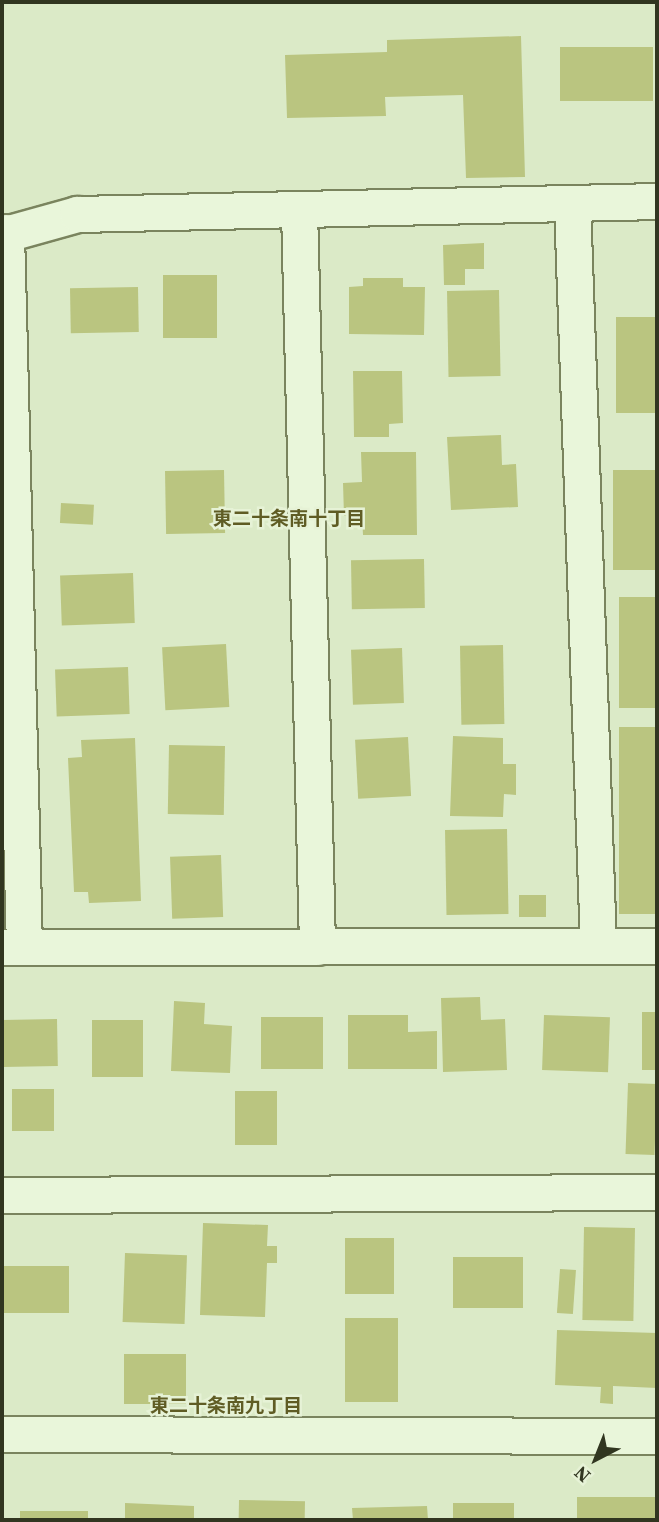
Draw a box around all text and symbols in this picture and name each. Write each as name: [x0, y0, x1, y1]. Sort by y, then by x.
district label: 東二十条南十丁目: [213, 508, 365, 530]
district label: 東二十条南九丁目: [150, 1395, 302, 1417]
north arrow: [561, 1424, 631, 1494]
text: N: [568, 1460, 596, 1489]

